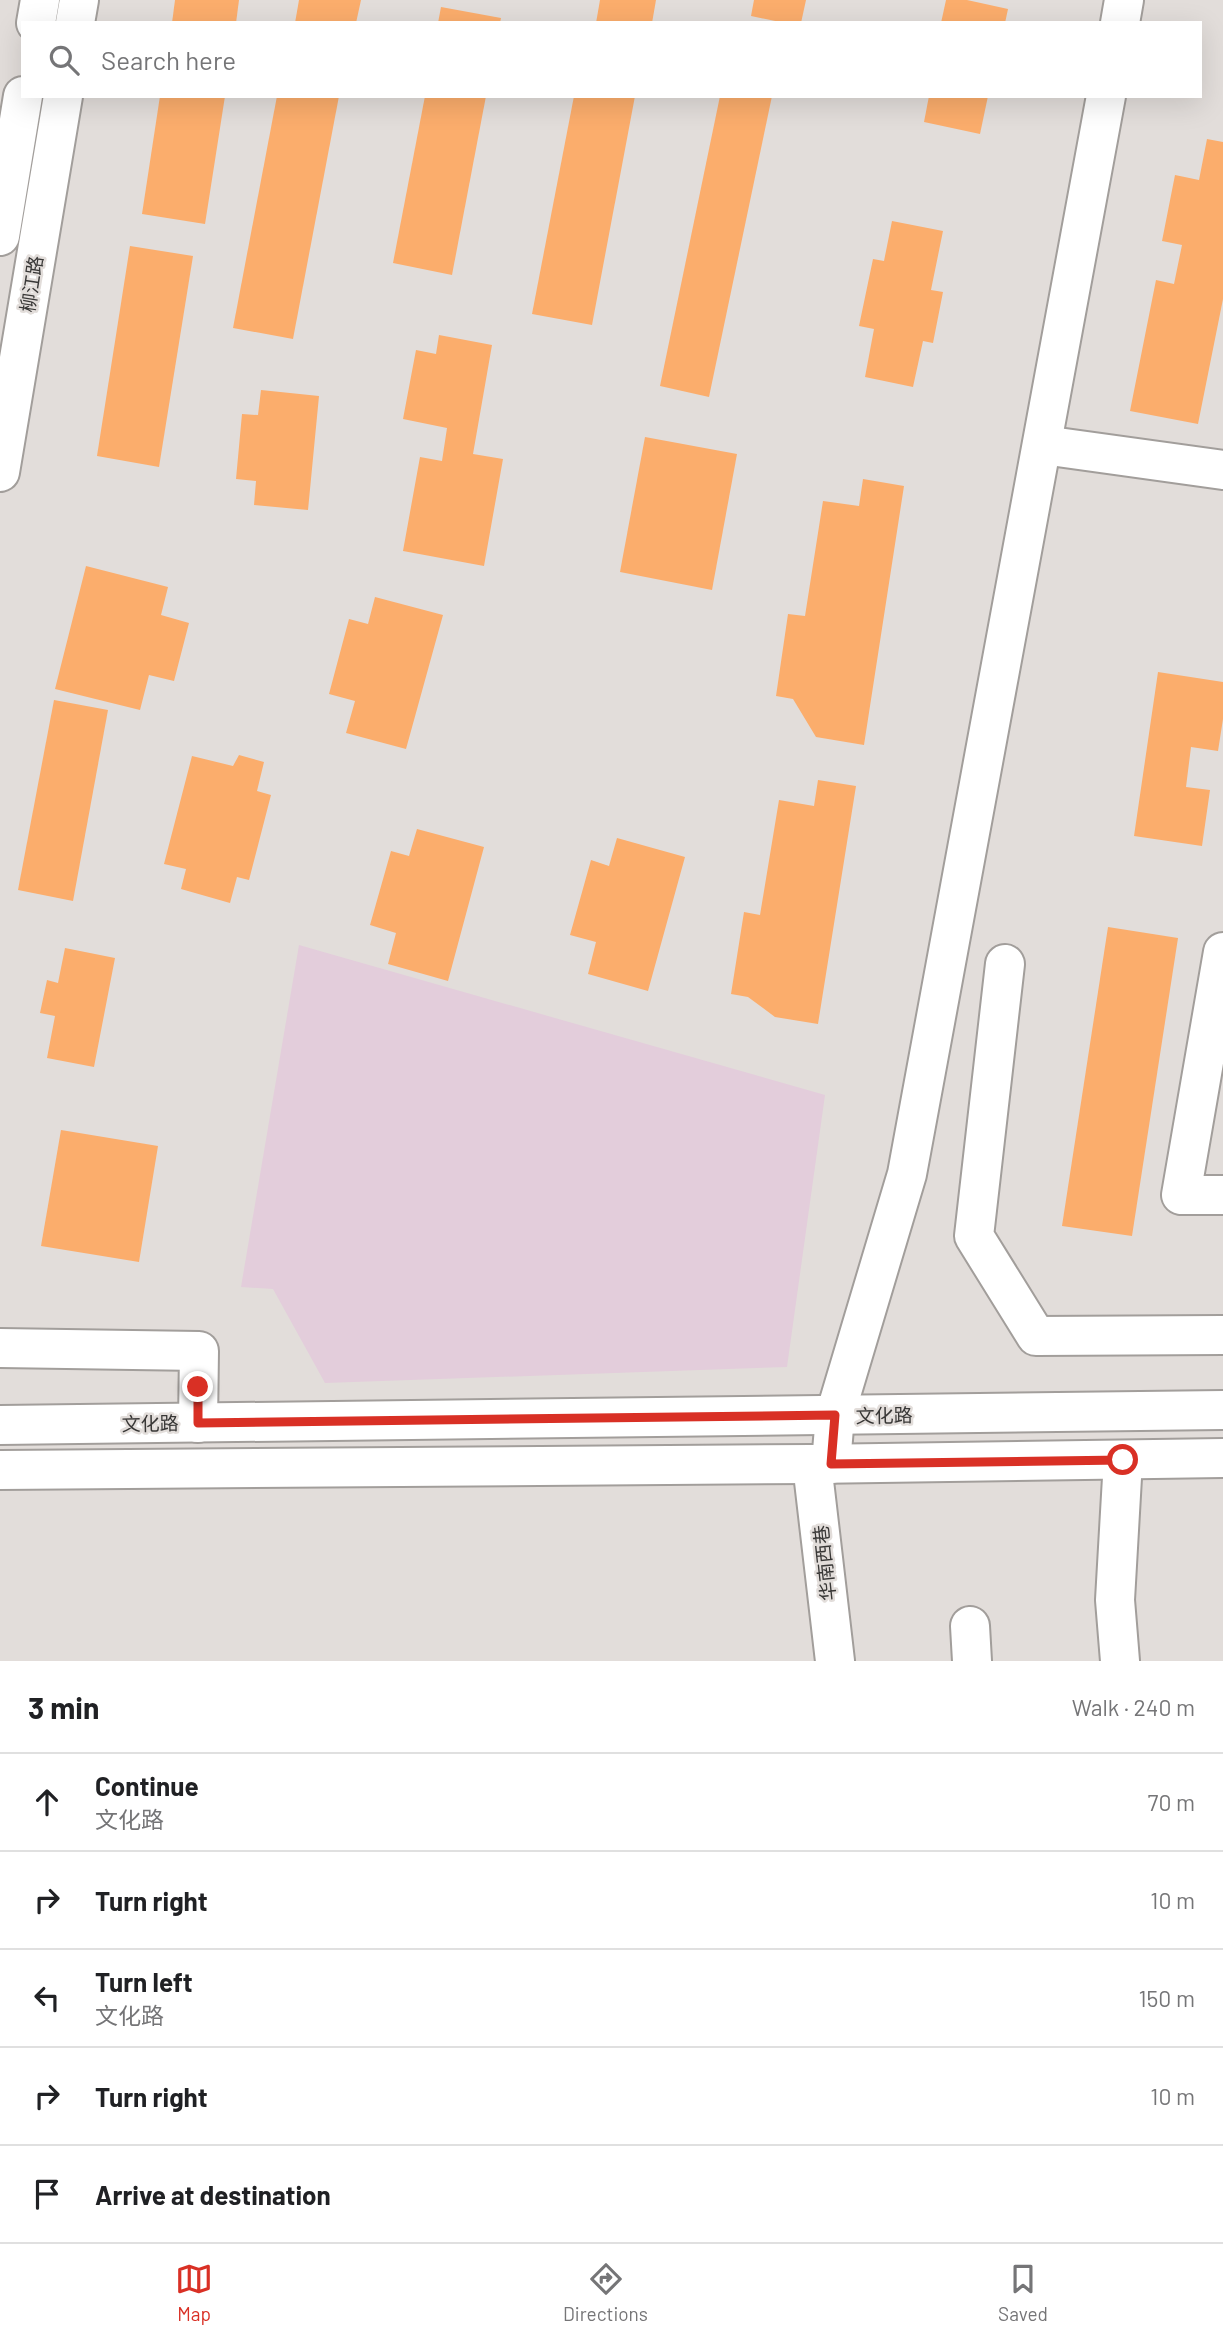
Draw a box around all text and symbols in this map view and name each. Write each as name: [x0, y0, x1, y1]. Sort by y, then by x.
search box: [21, 21, 1202, 98]
icon: search: [45, 41, 83, 79]
text: Search here: [101, 44, 236, 75]
street label: 柳江路: [15, 254, 47, 314]
route end: [182, 1371, 213, 1402]
street label: 文化路: [855, 1403, 913, 1427]
street label: 文化路: [121, 1411, 179, 1435]
route start: [1107, 1444, 1138, 1475]
street label: 华南西巷: [809, 1524, 839, 1602]
text: 3 min: [28, 1689, 99, 1725]
text: Walk · 240 m: [1072, 1693, 1195, 1721]
text: Continue: [95, 1770, 199, 1801]
icon: ahead: [28, 1783, 66, 1821]
text: 70 m: [1148, 1788, 1195, 1816]
text: 文化路: [95, 1805, 164, 1833]
icon: right: [28, 1881, 66, 1919]
text: Turn right: [95, 1885, 208, 1916]
text: 10 m: [1150, 1886, 1195, 1914]
text: Turn left: [95, 1966, 193, 1997]
icon: left: [28, 1979, 66, 2017]
text: 150 m: [1139, 1984, 1195, 2012]
text: 文化路: [95, 2001, 164, 2029]
icon: right: [28, 2077, 66, 2115]
text: Turn right: [95, 2081, 208, 2112]
text: 10 m: [1150, 2082, 1195, 2110]
icon: arrive: [28, 2175, 66, 2213]
text: Arrive at destination: [95, 2179, 331, 2210]
tab: Map: [175, 2260, 213, 2325]
tab: Directions: [563, 2260, 648, 2325]
tab: Saved: [998, 2260, 1048, 2325]

